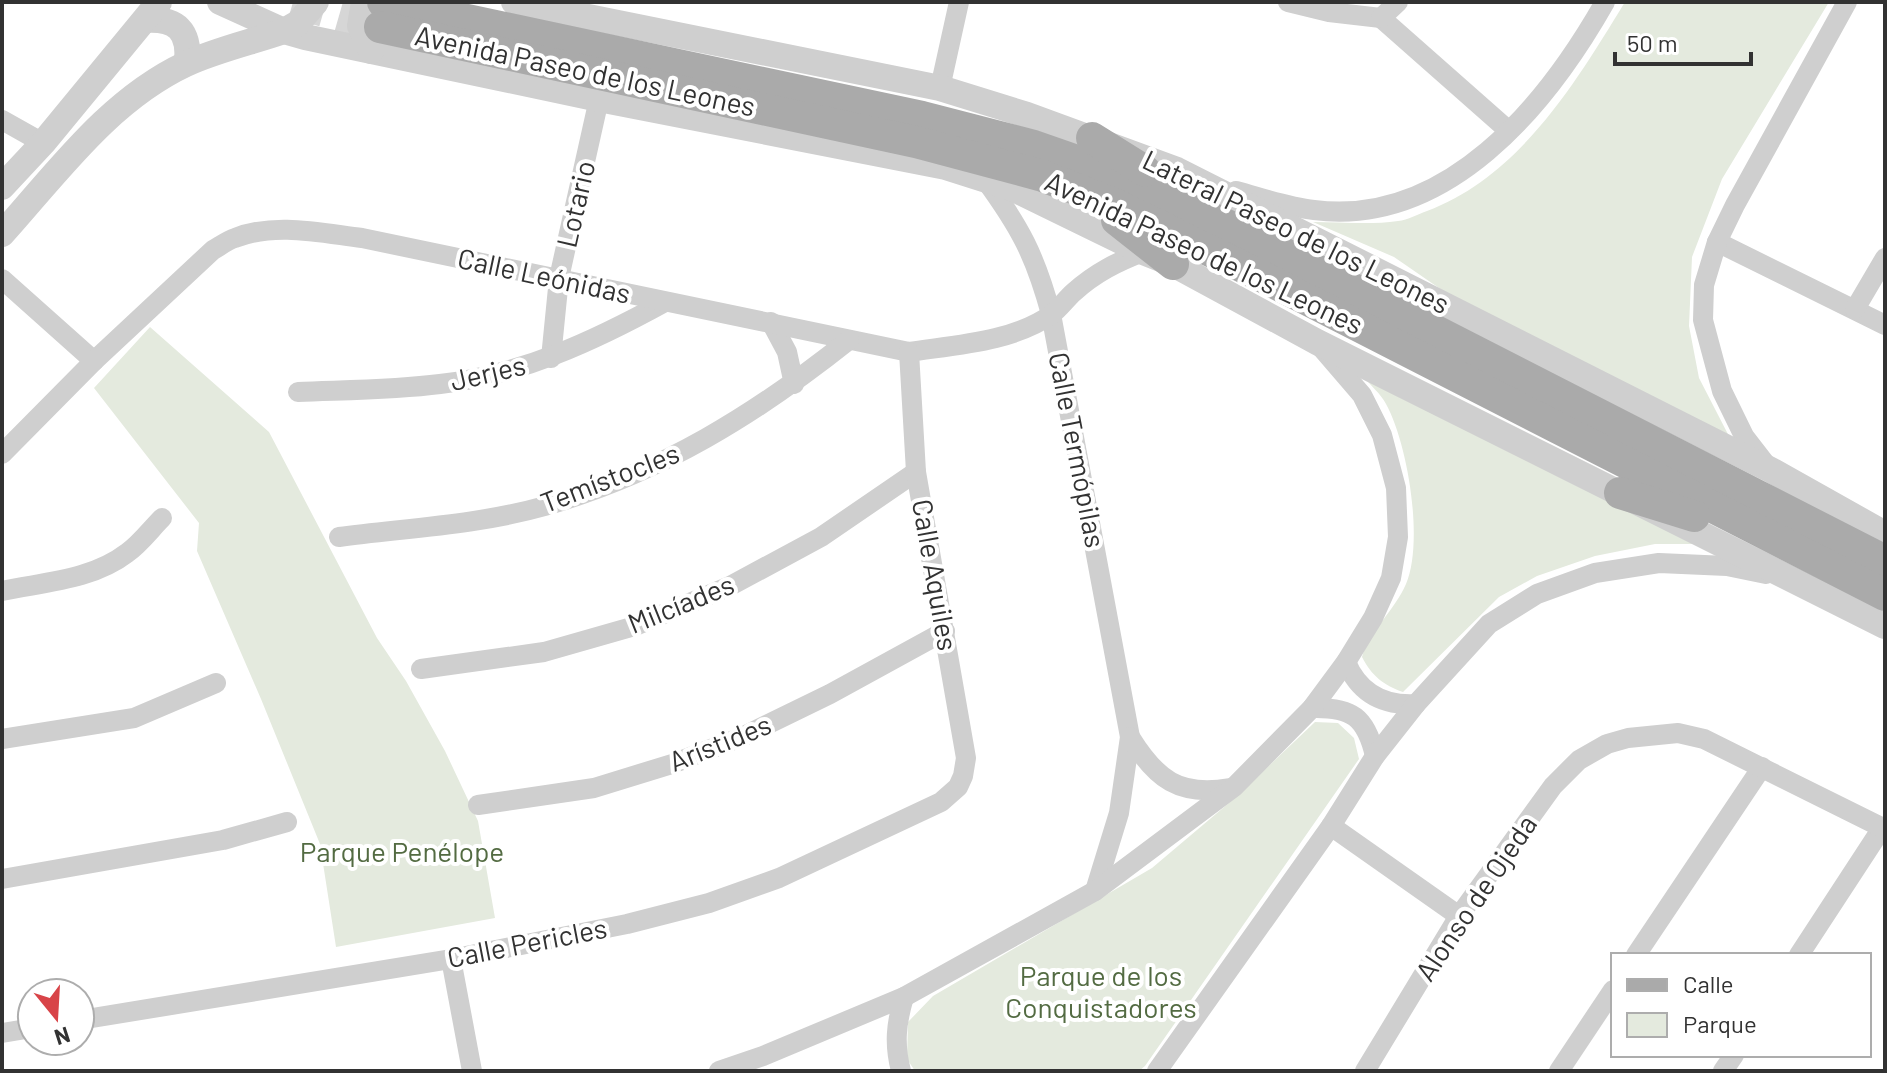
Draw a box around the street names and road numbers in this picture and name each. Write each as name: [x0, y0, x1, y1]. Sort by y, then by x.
street label: Avenida Paseo de los Leones: [412, 17, 759, 123]
street label: Lateral Paseo de los Leones: [1138, 142, 1455, 320]
street label: Lotario: [549, 157, 601, 251]
street label: Avenida Paseo de los Leones: [1040, 163, 1369, 341]
street label: Calle Leónidas: [455, 240, 634, 310]
street label: Jerjes: [447, 347, 529, 397]
street label: Calle Termópilas: [1042, 349, 1114, 550]
street label: Temístocles: [536, 435, 684, 519]
street label: Calle Aquiles: [906, 496, 966, 653]
street label: Milcíades: [622, 566, 739, 640]
street label: Arístides: [664, 706, 776, 778]
street label: Alonso de Ojeda: [1407, 808, 1543, 987]
street label: Calle Pericles: [444, 910, 610, 974]

